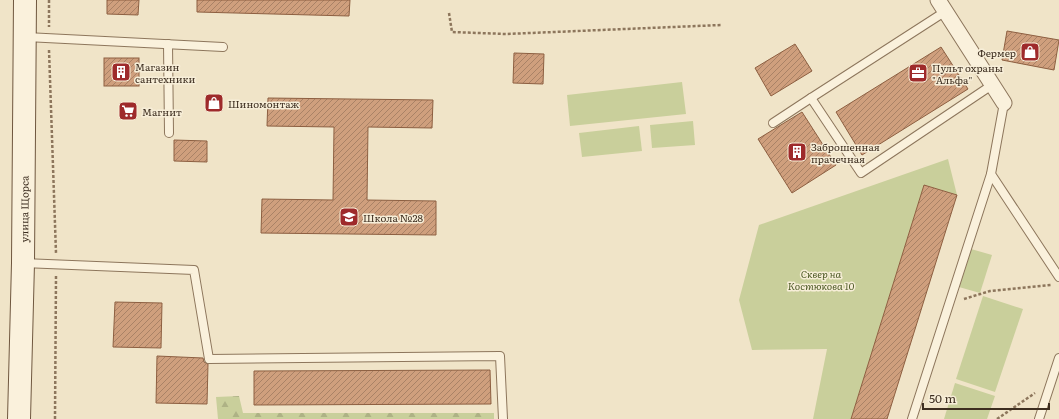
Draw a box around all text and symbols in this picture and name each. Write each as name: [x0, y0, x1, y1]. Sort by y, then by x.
shop icon: Фермер: [1019, 41, 1041, 63]
place label: Фермер: [977, 45, 1016, 60]
place label: Магазин сантехники: [135, 59, 195, 86]
place label: Пульт охраны "Альфа": [932, 60, 1003, 87]
building icon: Магазин сантехники: [110, 61, 132, 83]
office icon: Пульт охраны "Альфа": [907, 62, 929, 84]
shop icon: Шиномонтаж: [203, 92, 225, 114]
place label: Шиномонтаж: [228, 96, 300, 111]
supermarket icon: Магнит: [117, 100, 139, 122]
place label: Магнит: [142, 104, 182, 119]
place label: Заброшенная прачечная: [811, 139, 880, 166]
building icon: Заброшенная прачечная: [786, 141, 808, 163]
street label: улица Щорса: [16, 175, 31, 243]
school or university icon: Школа №28: [338, 206, 360, 228]
place label: Школа №28: [363, 210, 423, 225]
park label: Сквер на Костюкова 10: [788, 266, 854, 293]
scale bar: [923, 385, 1049, 411]
text: 50 m: [929, 389, 956, 407]

